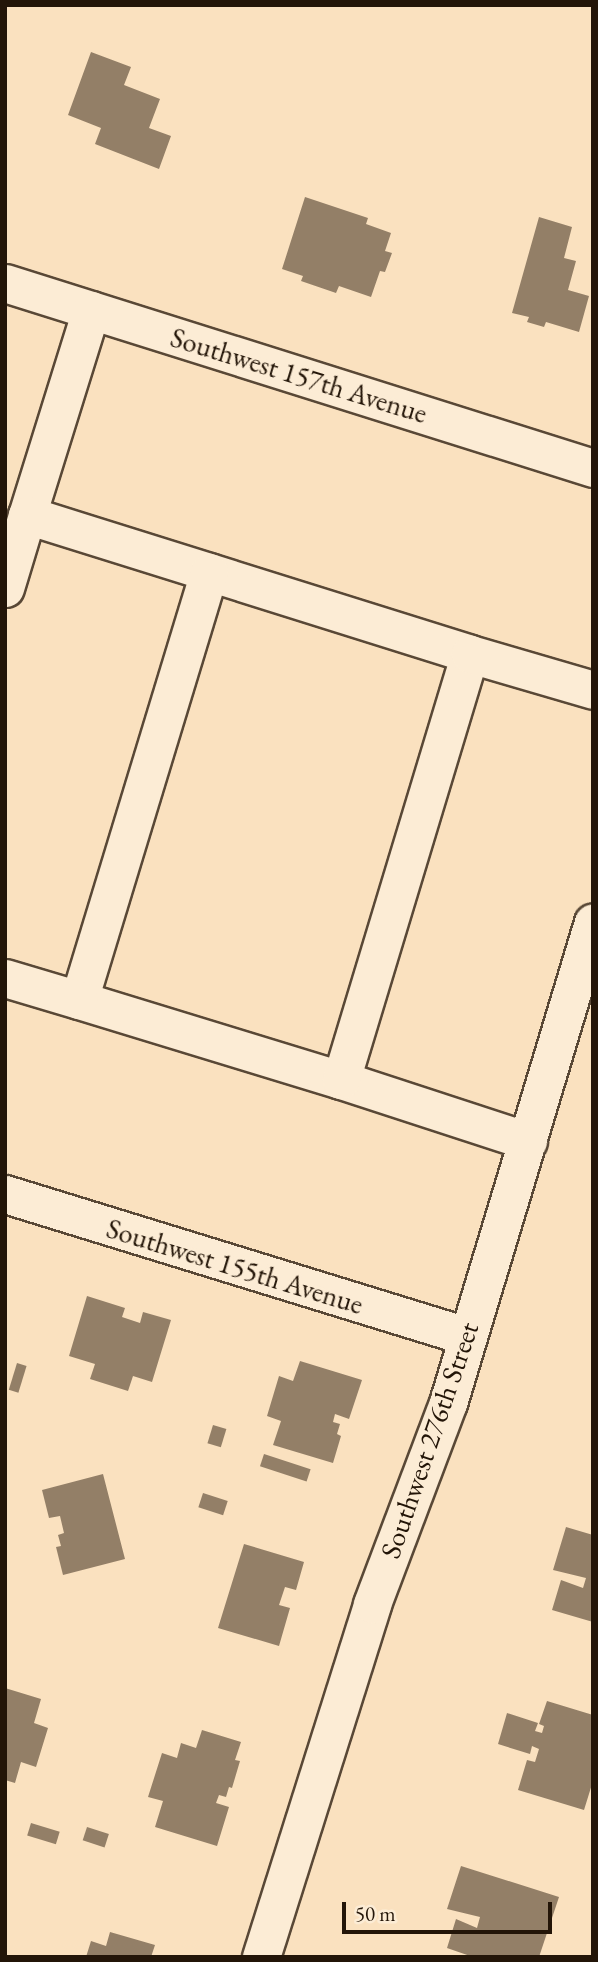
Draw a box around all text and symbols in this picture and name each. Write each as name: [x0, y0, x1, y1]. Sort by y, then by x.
street label: Southwest 157th Avenue: [167, 320, 431, 430]
street label: Southwest 155th Avenue: [103, 1211, 367, 1321]
street label: Southwest 276th Street: [373, 1317, 485, 1563]
scale bar: [346, 1888, 556, 1932]
text: 50 m: [355, 1900, 396, 1927]

